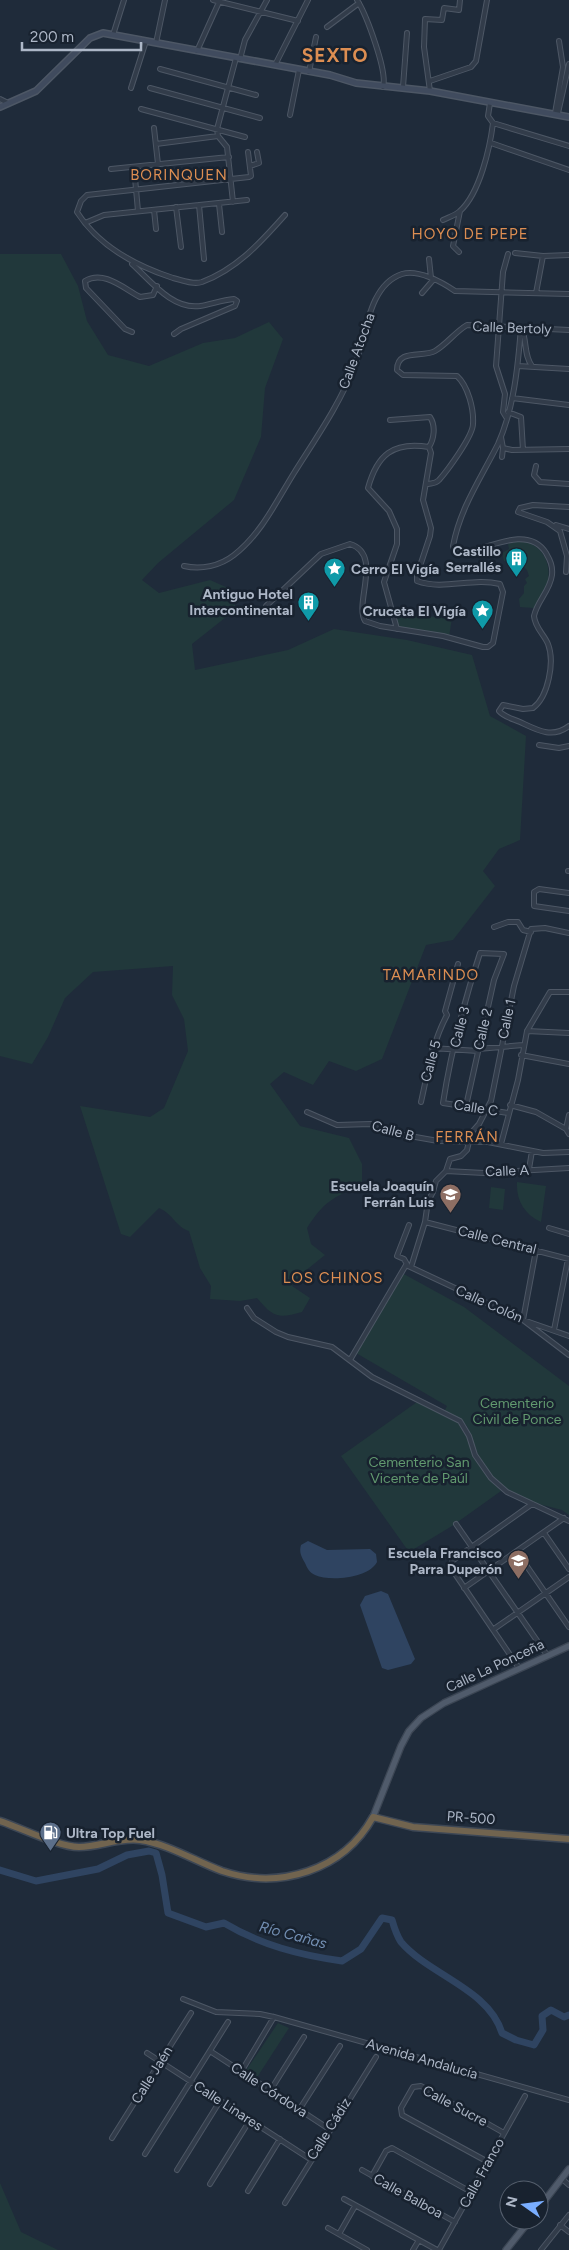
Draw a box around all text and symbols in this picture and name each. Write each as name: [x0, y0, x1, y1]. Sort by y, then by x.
scale bar: [22, 20, 141, 52]
text: 200 m: [30, 28, 74, 46]
district label: SEXTO: [302, 44, 368, 67]
district label: BORINQUEN: [130, 166, 228, 184]
district label: HOYO DE PEPE: [411, 225, 529, 243]
street label: Calle Atocha: [335, 311, 379, 391]
street label: Calle Bertoly: [472, 318, 553, 338]
place label: Castillo Serrallés: [445, 543, 501, 576]
building icon: Castillo Serrallés: [505, 547, 529, 578]
place icon: Cerro El Vigía: [323, 557, 347, 588]
place label: Cerro El Vigía: [351, 561, 439, 578]
place label: Antiguo Hotel Intercontinental: [189, 586, 293, 619]
building icon: Antiguo Hotel Intercontinental: [297, 590, 321, 621]
place icon: Cruceta El Vigía: [470, 599, 494, 630]
place label: Cruceta El Vigía: [363, 603, 466, 620]
district label: TAMARINDO: [383, 966, 479, 984]
street label: Calle 1: [494, 998, 520, 1040]
street label: Calle 3: [446, 1004, 474, 1050]
street label: Calle 2: [470, 1006, 496, 1052]
street label: Calle 5: [417, 1038, 445, 1084]
street label: Calle C: [453, 1096, 499, 1120]
street label: Calle B: [370, 1117, 416, 1145]
district label: FERRÁN: [435, 1128, 499, 1146]
street label: Calle A: [485, 1162, 530, 1180]
place label: Escuela Joaquín Ferrán Luis: [330, 1178, 434, 1211]
school or university icon: Escuela Joaquín Ferrán Luis: [438, 1182, 462, 1213]
street label: Calle Central: [456, 1222, 538, 1258]
district label: LOS CHINOS: [283, 1269, 383, 1287]
street label: Calle Colón: [453, 1282, 525, 1326]
park label: Cementerio Civil de Ponce: [473, 1395, 562, 1428]
park label: Cementerio San Vicente de Paúl: [368, 1454, 470, 1487]
place label: Escuela Francisco Parra Duperón: [388, 1545, 502, 1578]
school or university icon: Escuela Francisco Parra Duperón: [506, 1549, 530, 1580]
street label: Calle La Ponceña: [443, 1636, 547, 1696]
street label: PR-500: [446, 1808, 496, 1828]
fuel station icon: Ultra Top Fuel: [38, 1821, 62, 1852]
place label: Ultra Top Fuel: [66, 1825, 155, 1842]
water label: Río Cañas: [257, 1917, 329, 1953]
street label: Avenida Andalucía: [364, 2035, 480, 2083]
street label: Calle Jaén: [128, 2043, 176, 2107]
street label: Calle Córdova: [228, 2059, 310, 2121]
street label: Calle Linares: [190, 2077, 266, 2135]
street label: Calle Sucre: [420, 2082, 491, 2130]
street label: Calle Cádiz: [303, 2095, 355, 2163]
street label: Calle Franco: [456, 2135, 508, 2211]
street label: Calle Balboa: [370, 2170, 446, 2222]
north arrow: [499, 2180, 549, 2230]
text: N: [502, 2195, 521, 2209]

